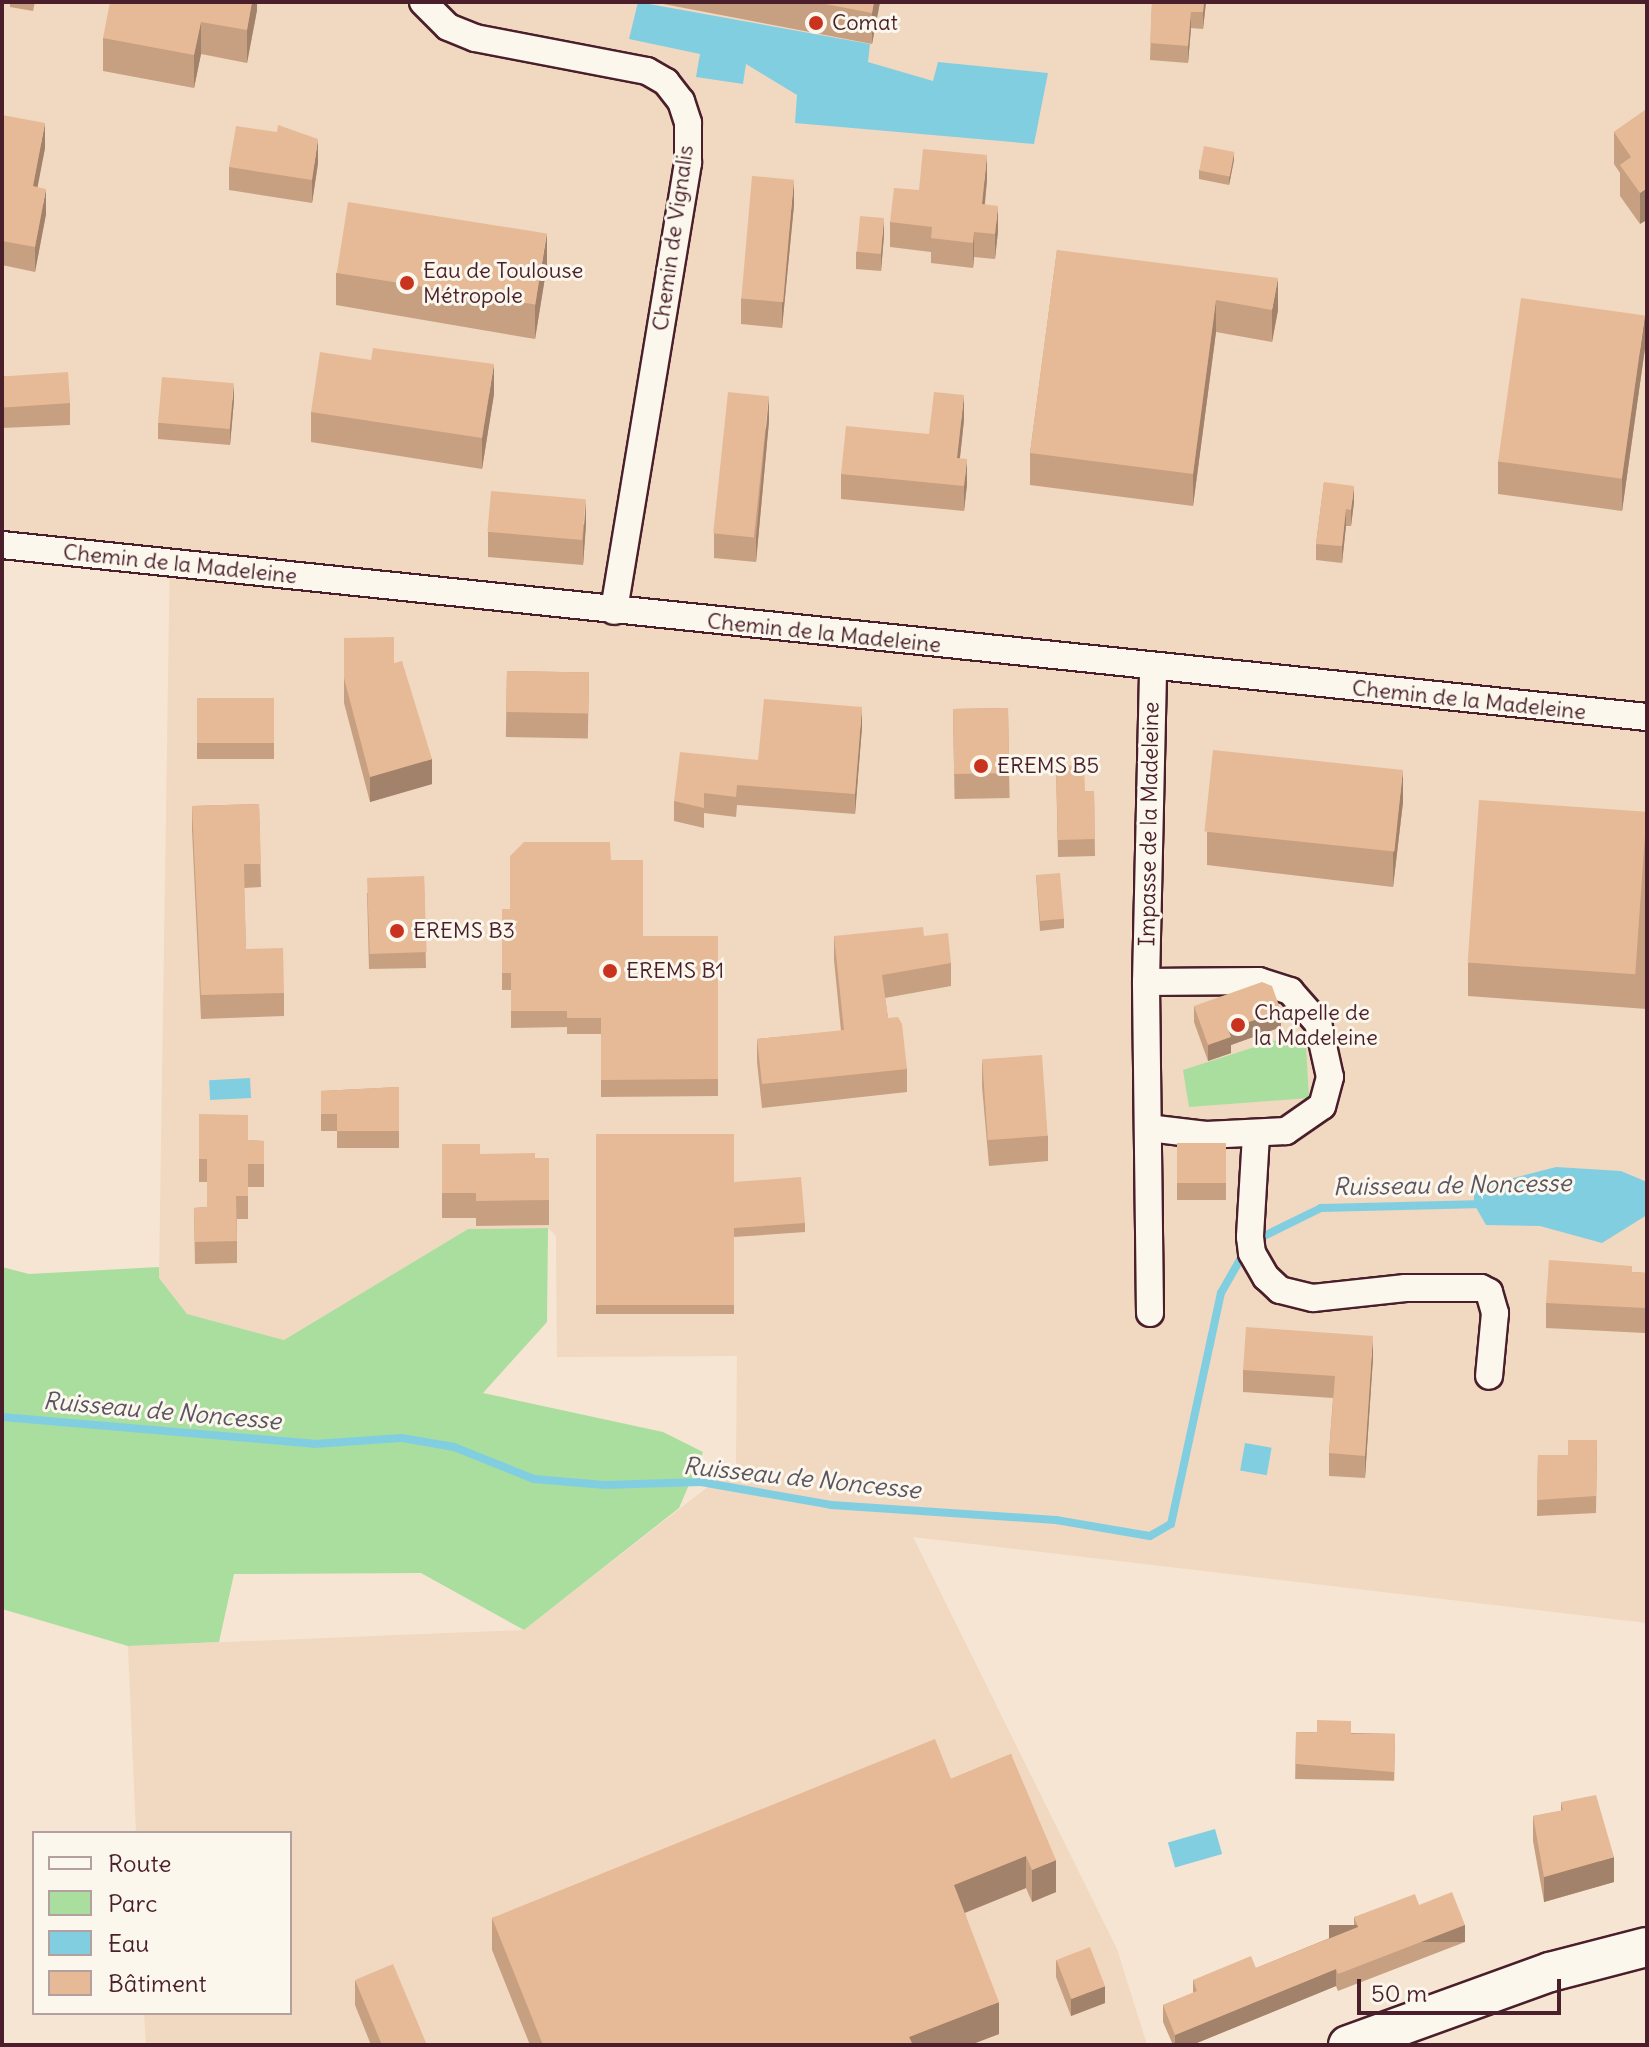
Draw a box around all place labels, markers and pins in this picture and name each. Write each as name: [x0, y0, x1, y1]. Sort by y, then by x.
place label: Comat: [832, 10, 898, 36]
marker: Comat: [807, 14, 825, 32]
place label: Eau de Toulouse Métropole: [423, 257, 583, 308]
marker: Eau de Toulouse Métropole: [398, 274, 416, 292]
place label: EREMS B5: [997, 753, 1099, 779]
marker: EREMS B5: [972, 757, 990, 775]
place label: EREMS B3: [413, 918, 515, 944]
marker: EREMS B3: [388, 922, 406, 940]
place label: EREMS B1: [626, 958, 724, 984]
marker: EREMS B1: [601, 962, 619, 980]
place label: Chapelle de la Madeleine: [1254, 999, 1378, 1050]
marker: Chapelle de la Madeleine: [1229, 1016, 1247, 1034]

